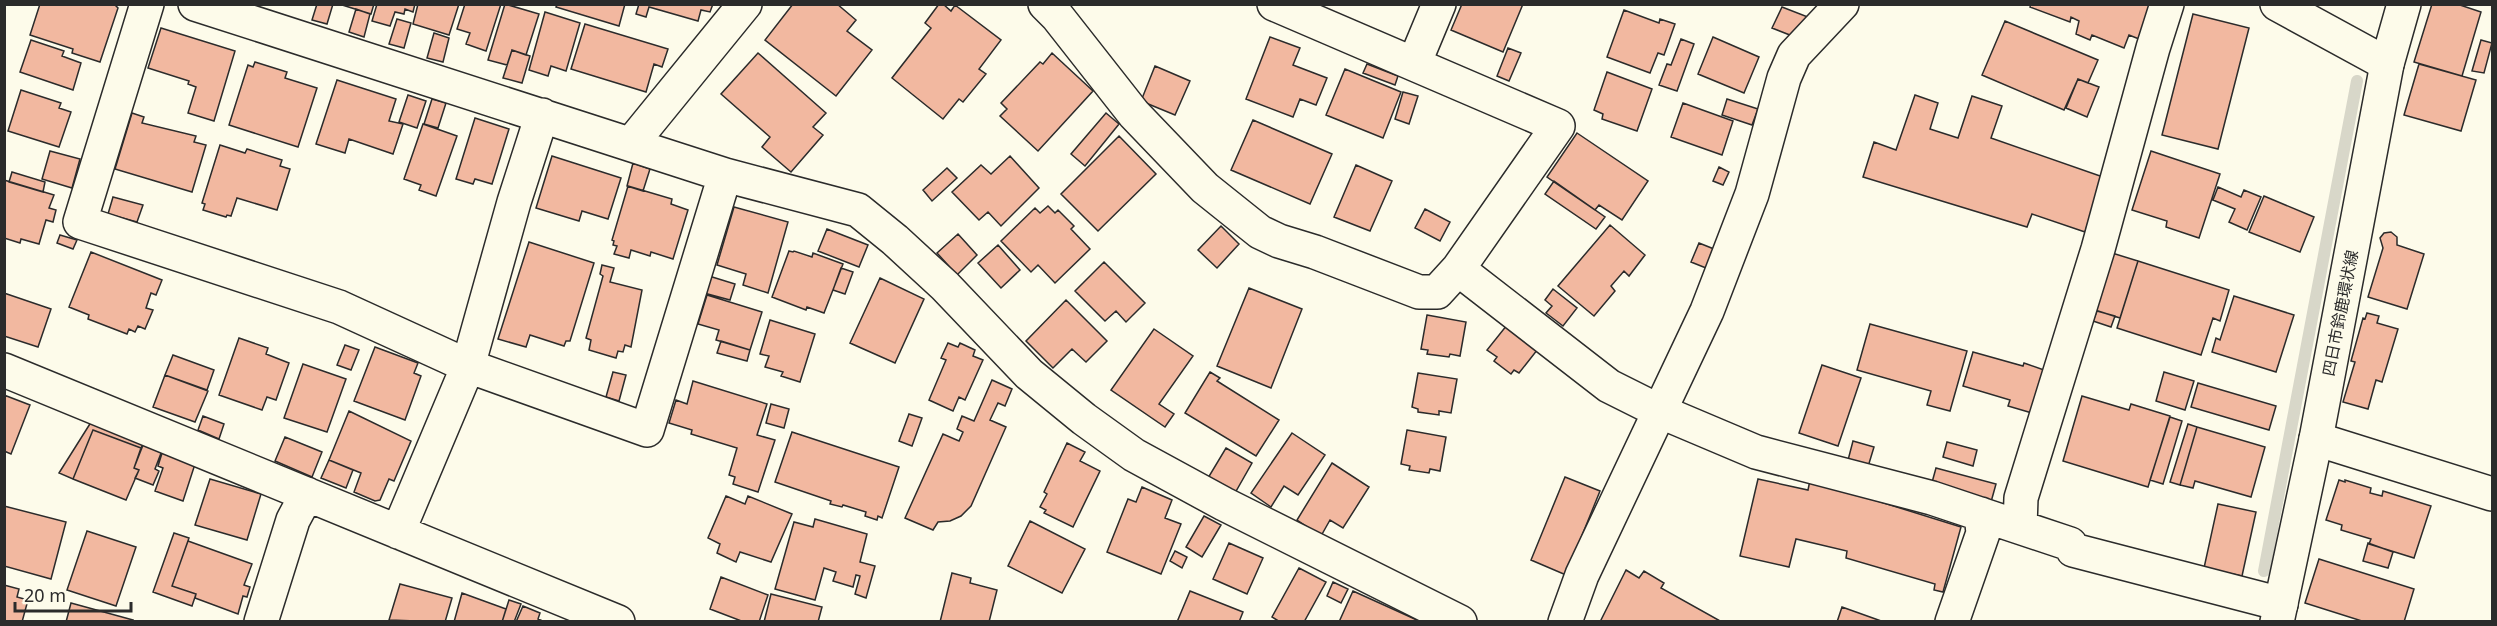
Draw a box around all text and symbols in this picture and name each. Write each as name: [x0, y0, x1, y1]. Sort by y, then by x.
street label: 四日市鈴鹿環状線: [2317, 248, 2363, 378]
scale bar: [15, 575, 130, 613]
text: 20 m: [24, 583, 66, 607]

